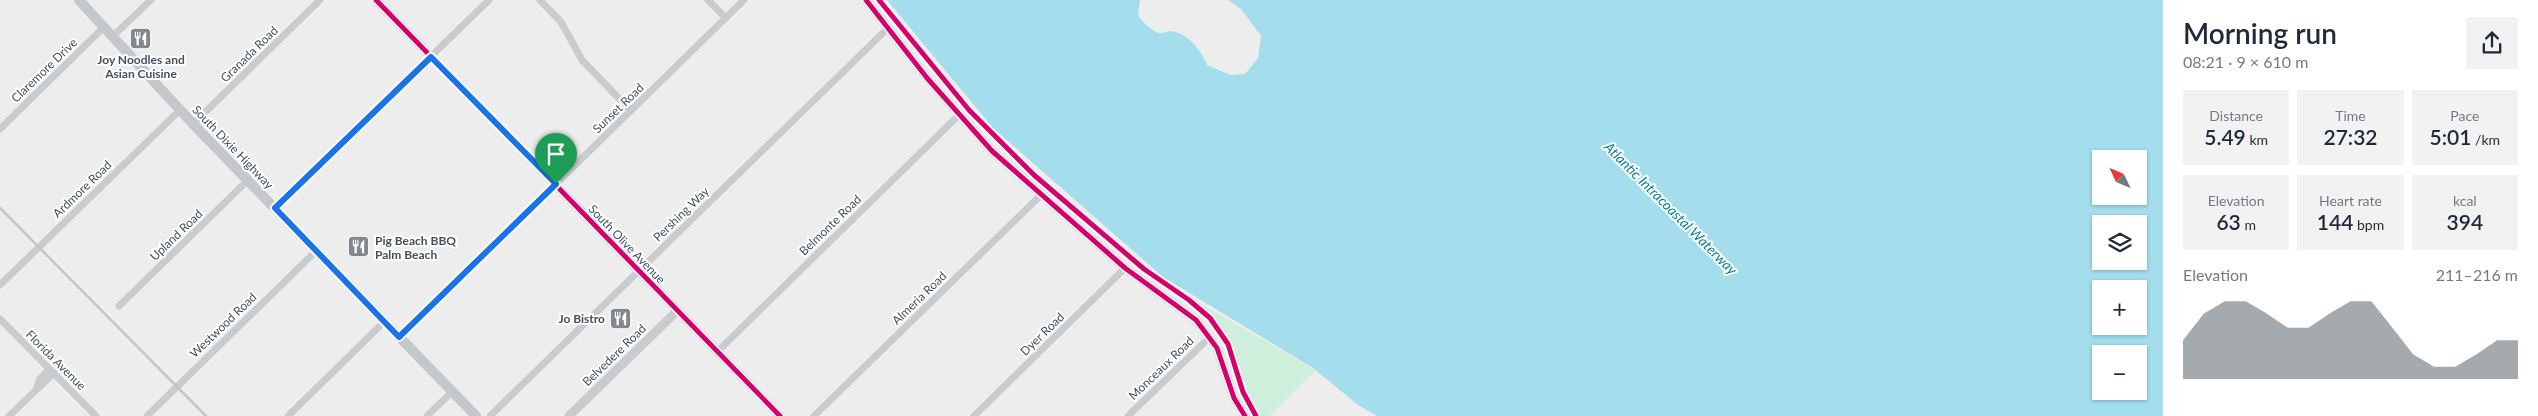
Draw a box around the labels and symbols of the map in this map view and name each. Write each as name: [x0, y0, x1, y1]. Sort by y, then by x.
street label: Granada Road: [217, 23, 281, 85]
restaurant icon: Joy Noodles and Asian Cuisine: [129, 26, 153, 50]
street label: Claremore Drive: [8, 35, 80, 105]
place label: Joy Noodles and Asian Cuisine: [97, 52, 185, 81]
street label: Sunset Road: [589, 80, 647, 136]
street label: South Dixie Highway: [189, 102, 277, 193]
pin: [535, 133, 577, 184]
water label: Atlantic Intracoastal Waterway: [1600, 137, 1741, 278]
north arrow: [2092, 150, 2148, 205]
street label: Ardmore Road: [50, 157, 114, 221]
street label: Pershing Way: [650, 183, 713, 244]
street label: Belmonte Road: [796, 192, 864, 258]
street label: South Olive Avenue: [585, 201, 669, 287]
street label: Upland Road: [147, 206, 205, 264]
place label: Pig Beach BBQ Palm Beach: [375, 233, 456, 262]
restaurant icon: Pig Beach BBQ Palm Beach: [347, 235, 371, 259]
street label: Almeria Road: [889, 268, 949, 328]
street label: Westwood Road: [187, 289, 259, 361]
restaurant icon: Jo Bistro: [609, 306, 633, 330]
street label: Dyer Road: [1017, 309, 1067, 359]
place label: Jo Bistro: [558, 311, 605, 326]
street label: Belvedere Road: [579, 321, 649, 389]
street label: Florida Avenue: [23, 327, 89, 393]
street label: Monceaux Road: [1125, 333, 1197, 403]

